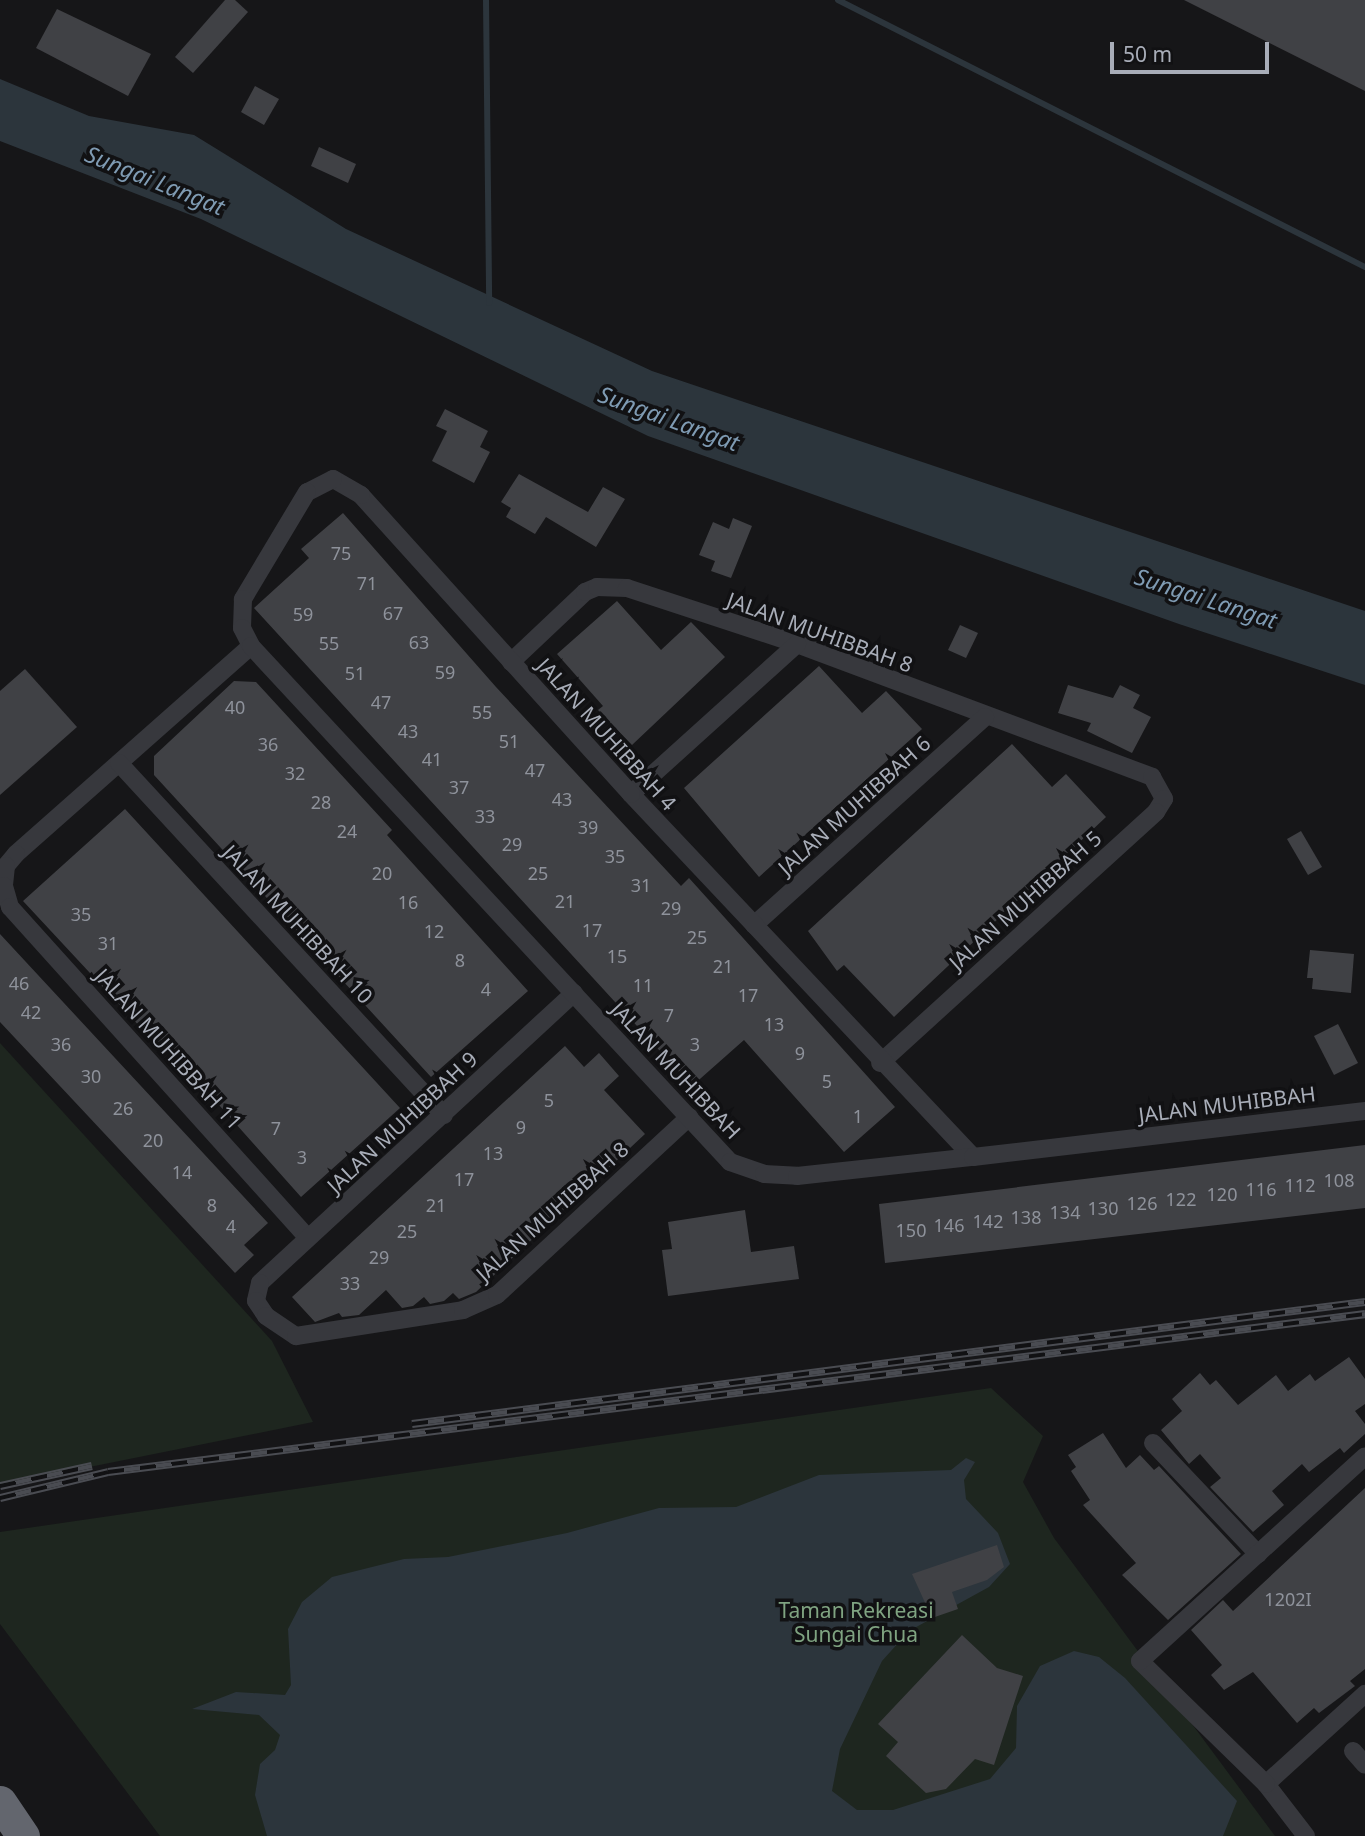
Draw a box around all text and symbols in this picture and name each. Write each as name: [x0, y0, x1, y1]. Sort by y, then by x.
scale bar: [1113, 28, 1272, 72]
text: 50 m: [1123, 40, 1172, 68]
water label: Sungai Langat: [81, 139, 229, 221]
water label: Sungai Langat: [595, 380, 743, 456]
house number: 75: [331, 542, 351, 564]
water label: Sungai Langat: [1131, 562, 1281, 634]
house number: 71: [357, 572, 377, 594]
street label: JALAN MUHIBBAH 8: [724, 587, 916, 677]
house number: 67: [383, 602, 403, 624]
house number: 59: [293, 603, 313, 625]
house number: 63: [409, 631, 429, 653]
house number: 55: [319, 632, 339, 654]
street label: JALAN MUHIBBAH 4: [532, 653, 682, 815]
house number: 59: [435, 661, 455, 683]
house number: 51: [345, 662, 365, 684]
house number: 47: [371, 691, 391, 713]
house number: 40: [225, 696, 245, 718]
house number: 55: [472, 701, 492, 723]
house number: 43: [398, 720, 418, 742]
house number: 51: [499, 730, 519, 752]
street label: JALAN MUHIBBAH 6: [773, 730, 935, 880]
house number: 36: [258, 733, 278, 755]
house number: 41: [422, 748, 442, 770]
house number: 47: [525, 759, 545, 781]
house number: 32: [285, 762, 305, 784]
house number: 37: [449, 776, 469, 798]
house number: 43: [552, 788, 572, 810]
house number: 28: [311, 791, 331, 813]
house number: 33: [475, 805, 495, 827]
house number: 39: [578, 816, 598, 838]
house number: 24: [337, 820, 357, 842]
street label: JALAN MUHIBBAH 5: [944, 825, 1106, 975]
house number: 29: [502, 833, 522, 855]
street label: JALAN MUHIBBAH 10: [218, 839, 378, 1009]
house number: 35: [605, 845, 625, 867]
house number: 20: [372, 862, 392, 884]
house number: 25: [528, 862, 548, 884]
house number: 31: [631, 874, 651, 896]
house number: 21: [555, 890, 575, 912]
house number: 16: [398, 891, 418, 913]
house number: 29: [661, 897, 681, 919]
house number: 35: [71, 903, 91, 925]
house number: 17: [582, 919, 602, 941]
house number: 12: [424, 920, 444, 942]
house number: 25: [687, 926, 707, 948]
house number: 31: [98, 932, 118, 954]
house number: 15: [607, 945, 627, 967]
house number: 8: [455, 949, 465, 971]
house number: 21: [713, 955, 733, 977]
street label: JALAN MUHIBBAH 11: [90, 963, 248, 1135]
house number: 46: [9, 972, 29, 994]
house number: 11: [633, 974, 653, 996]
house number: 4: [481, 978, 491, 1000]
house number: 17: [738, 984, 758, 1006]
street label: JALAN MUHIBBAH: [606, 996, 746, 1144]
house number: 42: [21, 1001, 41, 1023]
house number: 7: [664, 1004, 674, 1026]
house number: 13: [764, 1013, 784, 1035]
house number: 36: [51, 1033, 71, 1055]
house number: 3: [690, 1033, 700, 1055]
house number: 9: [795, 1042, 805, 1064]
street label: JALAN MUHIBBAH 9: [322, 1046, 482, 1198]
house number: 30: [81, 1065, 101, 1087]
house number: 5: [822, 1070, 832, 1092]
street label: JALAN MUHIBBAH: [1137, 1081, 1317, 1127]
house number: 5: [544, 1089, 554, 1111]
house number: 26: [113, 1097, 133, 1119]
house number: 1: [853, 1105, 863, 1127]
house number: 9: [516, 1116, 526, 1138]
house number: 7: [271, 1117, 281, 1139]
house number: 20: [143, 1129, 163, 1151]
street label: JALAN MUHIBBAH 8: [471, 1136, 633, 1286]
house number: 13: [483, 1142, 503, 1164]
house number: 3: [297, 1146, 307, 1168]
house number: 14: [172, 1161, 192, 1183]
house number: 17: [454, 1168, 474, 1190]
house number: 108: [1324, 1169, 1354, 1191]
house number: 112: [1285, 1174, 1315, 1196]
house number: 116: [1246, 1178, 1276, 1200]
house number: 120: [1207, 1183, 1237, 1205]
house number: 122: [1166, 1188, 1196, 1210]
house number: 126: [1127, 1192, 1157, 1214]
house number: 8: [207, 1194, 217, 1216]
house number: 21: [426, 1194, 446, 1216]
house number: 130: [1088, 1197, 1118, 1219]
house number: 134: [1050, 1201, 1080, 1223]
house number: 138: [1011, 1206, 1041, 1228]
house number: 142: [973, 1210, 1003, 1232]
house number: 146: [934, 1214, 964, 1236]
house number: 4: [226, 1215, 236, 1237]
house number: 150: [896, 1219, 926, 1241]
house number: 25: [397, 1220, 417, 1242]
house number: 29: [369, 1246, 389, 1268]
house number: 33: [340, 1272, 360, 1294]
house number: 1202I: [1264, 1588, 1312, 1610]
park label: Taman Rekreasi Sungai Chua: [778, 1597, 934, 1647]

